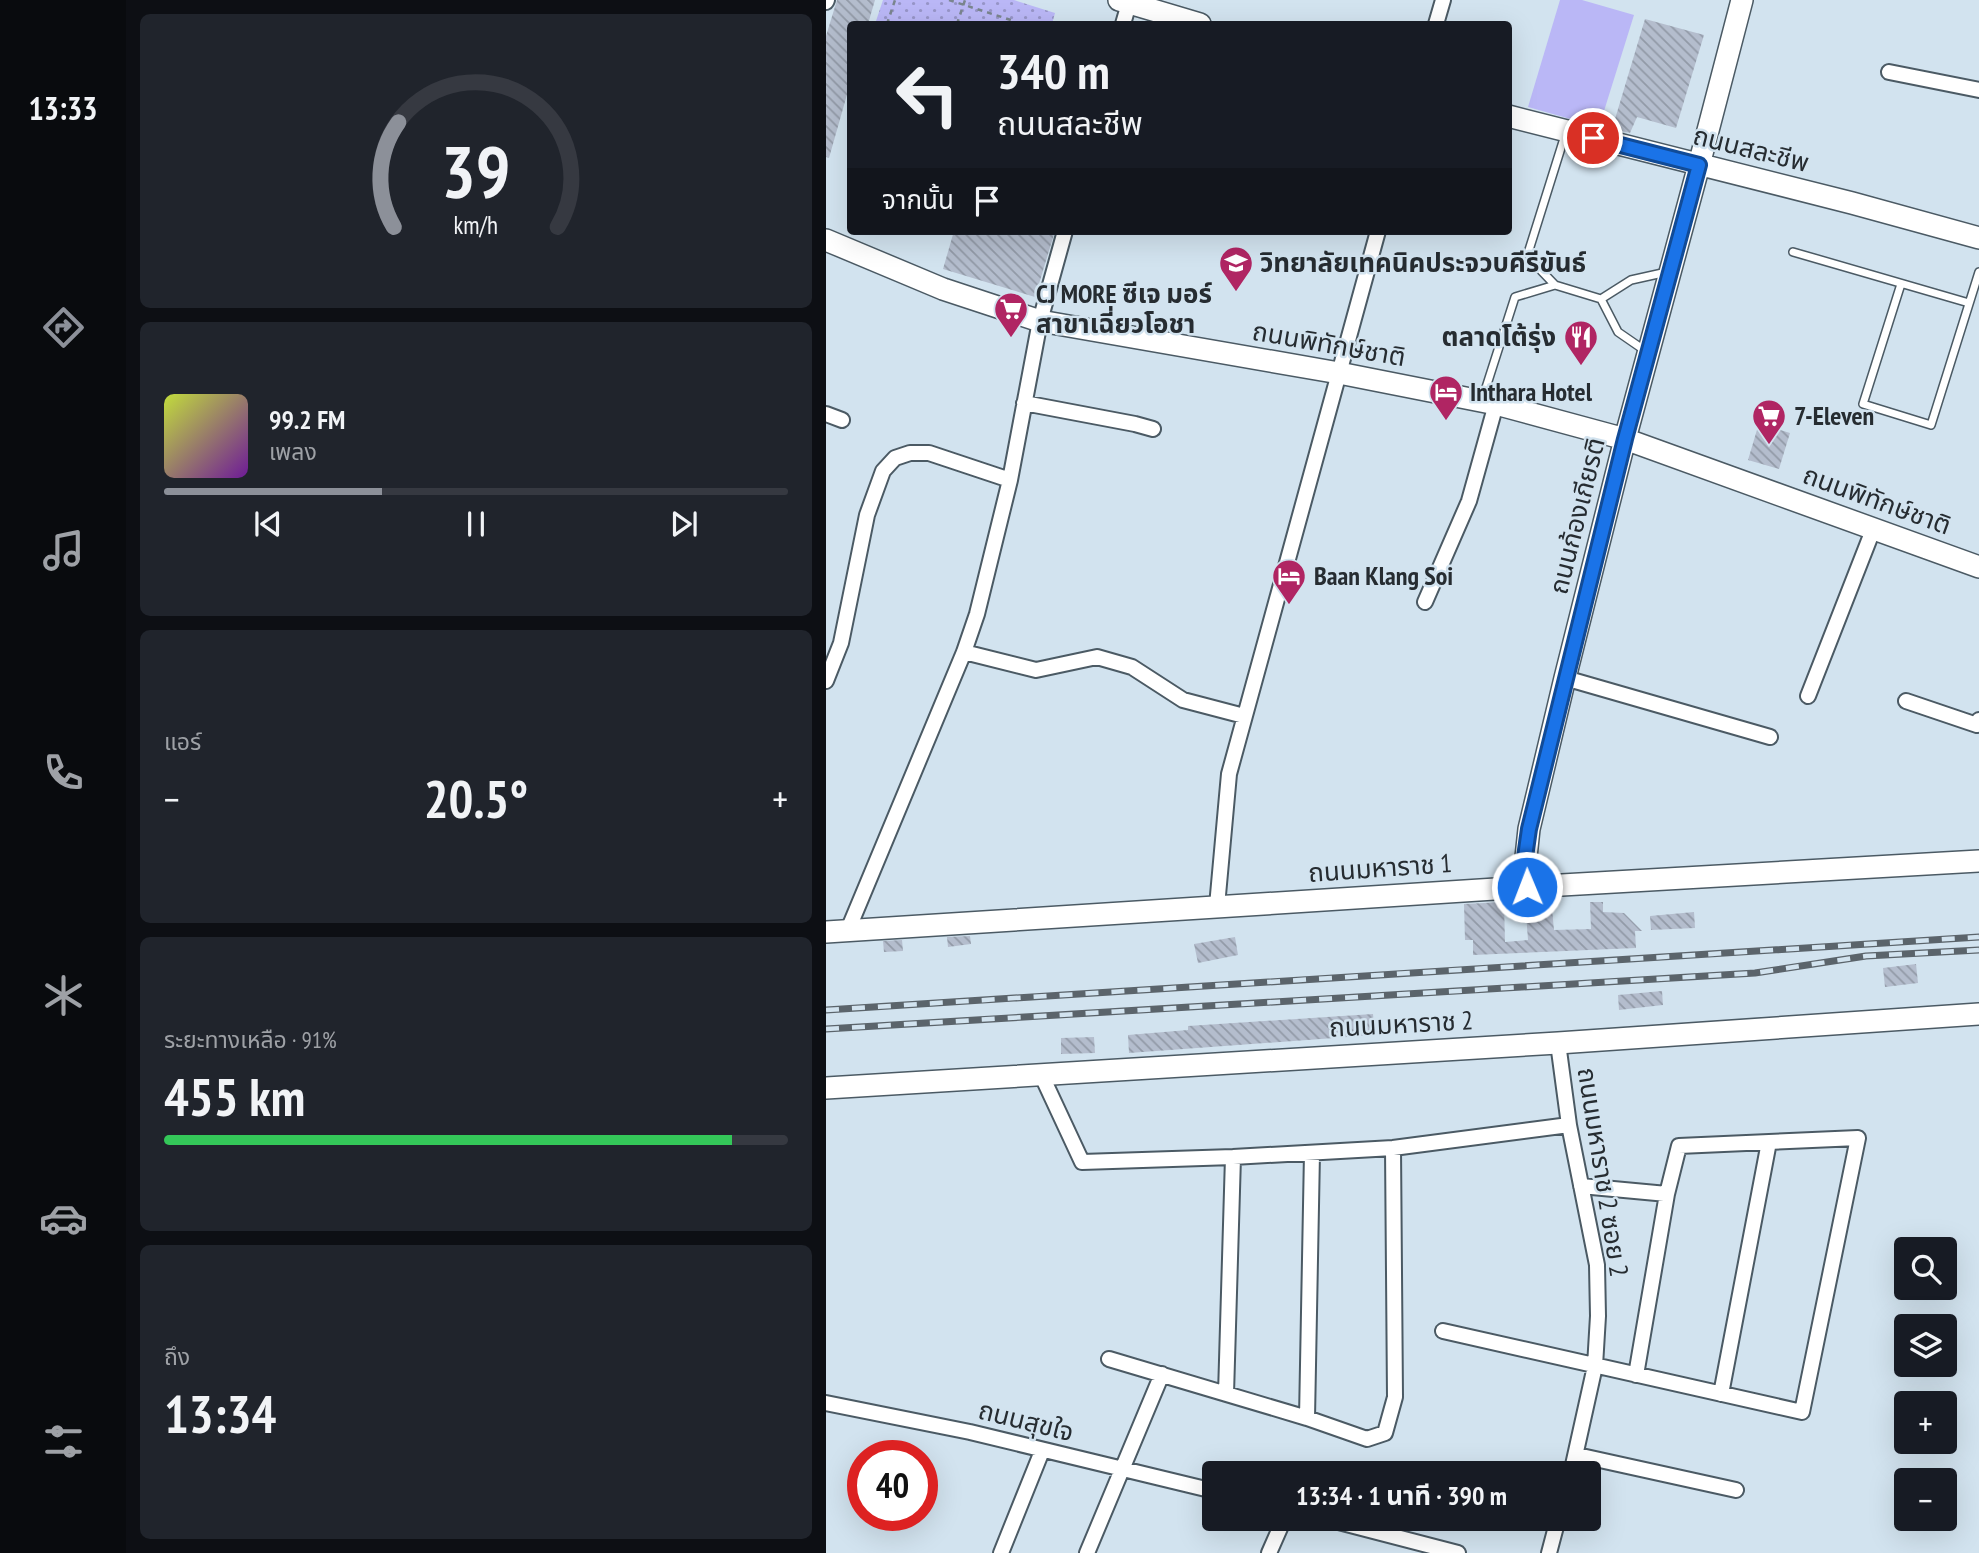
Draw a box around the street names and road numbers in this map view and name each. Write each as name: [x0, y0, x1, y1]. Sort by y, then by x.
street label: ถนนสละชีพ: [1690, 118, 1813, 179]
street label: ถนนพิทักษ์ชาติ: [1250, 314, 1408, 373]
street label: ถนนก้องเกียรติ: [1541, 434, 1612, 597]
street label: ถนนพิทักษ์ชาติ: [1799, 458, 1956, 542]
street label: ถนนมหาราช 1: [1307, 846, 1453, 889]
street label: ถนนมหาราช 2: [1328, 1003, 1474, 1044]
street label: ถนนมหาราช 2 ซอย 2: [1571, 1065, 1636, 1279]
street label: ถนนสุขใจ: [975, 1393, 1077, 1448]

